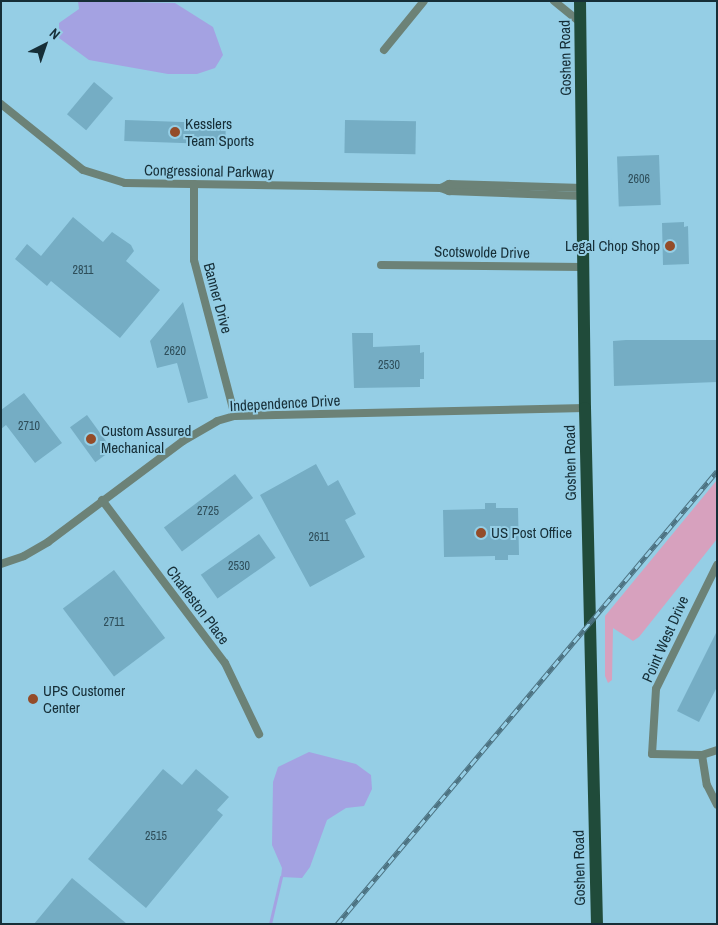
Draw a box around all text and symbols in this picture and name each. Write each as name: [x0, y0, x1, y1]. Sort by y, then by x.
north arrow: [20, 20, 70, 70]
street label: Goshen Road: [555, 20, 575, 96]
text: N: [46, 24, 64, 43]
place label: Kesslers Team Sports: [185, 114, 254, 149]
marker: Kesslers Team Sports: [169, 126, 181, 138]
street label: Congressional Parkway: [144, 161, 274, 181]
house number: 2606: [628, 173, 650, 187]
place label: Legal Chop Shop: [565, 237, 660, 255]
marker: Legal Chop Shop: [664, 240, 676, 252]
street label: Scotswolde Drive: [434, 242, 530, 262]
street label: Banner Drive: [200, 261, 236, 335]
house number: 2811: [72, 264, 94, 278]
house number: 2620: [164, 345, 186, 359]
house number: 2530: [378, 359, 400, 373]
street label: Independence Drive: [229, 391, 341, 415]
house number: 2710: [18, 420, 40, 434]
place label: Custom Assured Mechanical: [101, 421, 192, 456]
street label: Goshen Road: [560, 425, 580, 501]
marker: Custom Assured Mechanical: [85, 433, 97, 445]
house number: 2725: [197, 505, 219, 519]
place label: US Post Office: [491, 524, 572, 542]
marker: US Post Office: [475, 527, 487, 539]
house number: 2611: [308, 531, 330, 545]
house number: 2530: [228, 560, 250, 574]
street label: Charleston Place: [163, 562, 233, 648]
street label: Point West Drive: [638, 593, 692, 685]
house number: 2711: [103, 616, 125, 630]
place label: UPS Customer Center: [43, 681, 125, 716]
marker: UPS Customer Center: [27, 693, 39, 705]
house number: 2515: [145, 830, 167, 844]
street label: Goshen Road: [569, 830, 589, 906]

